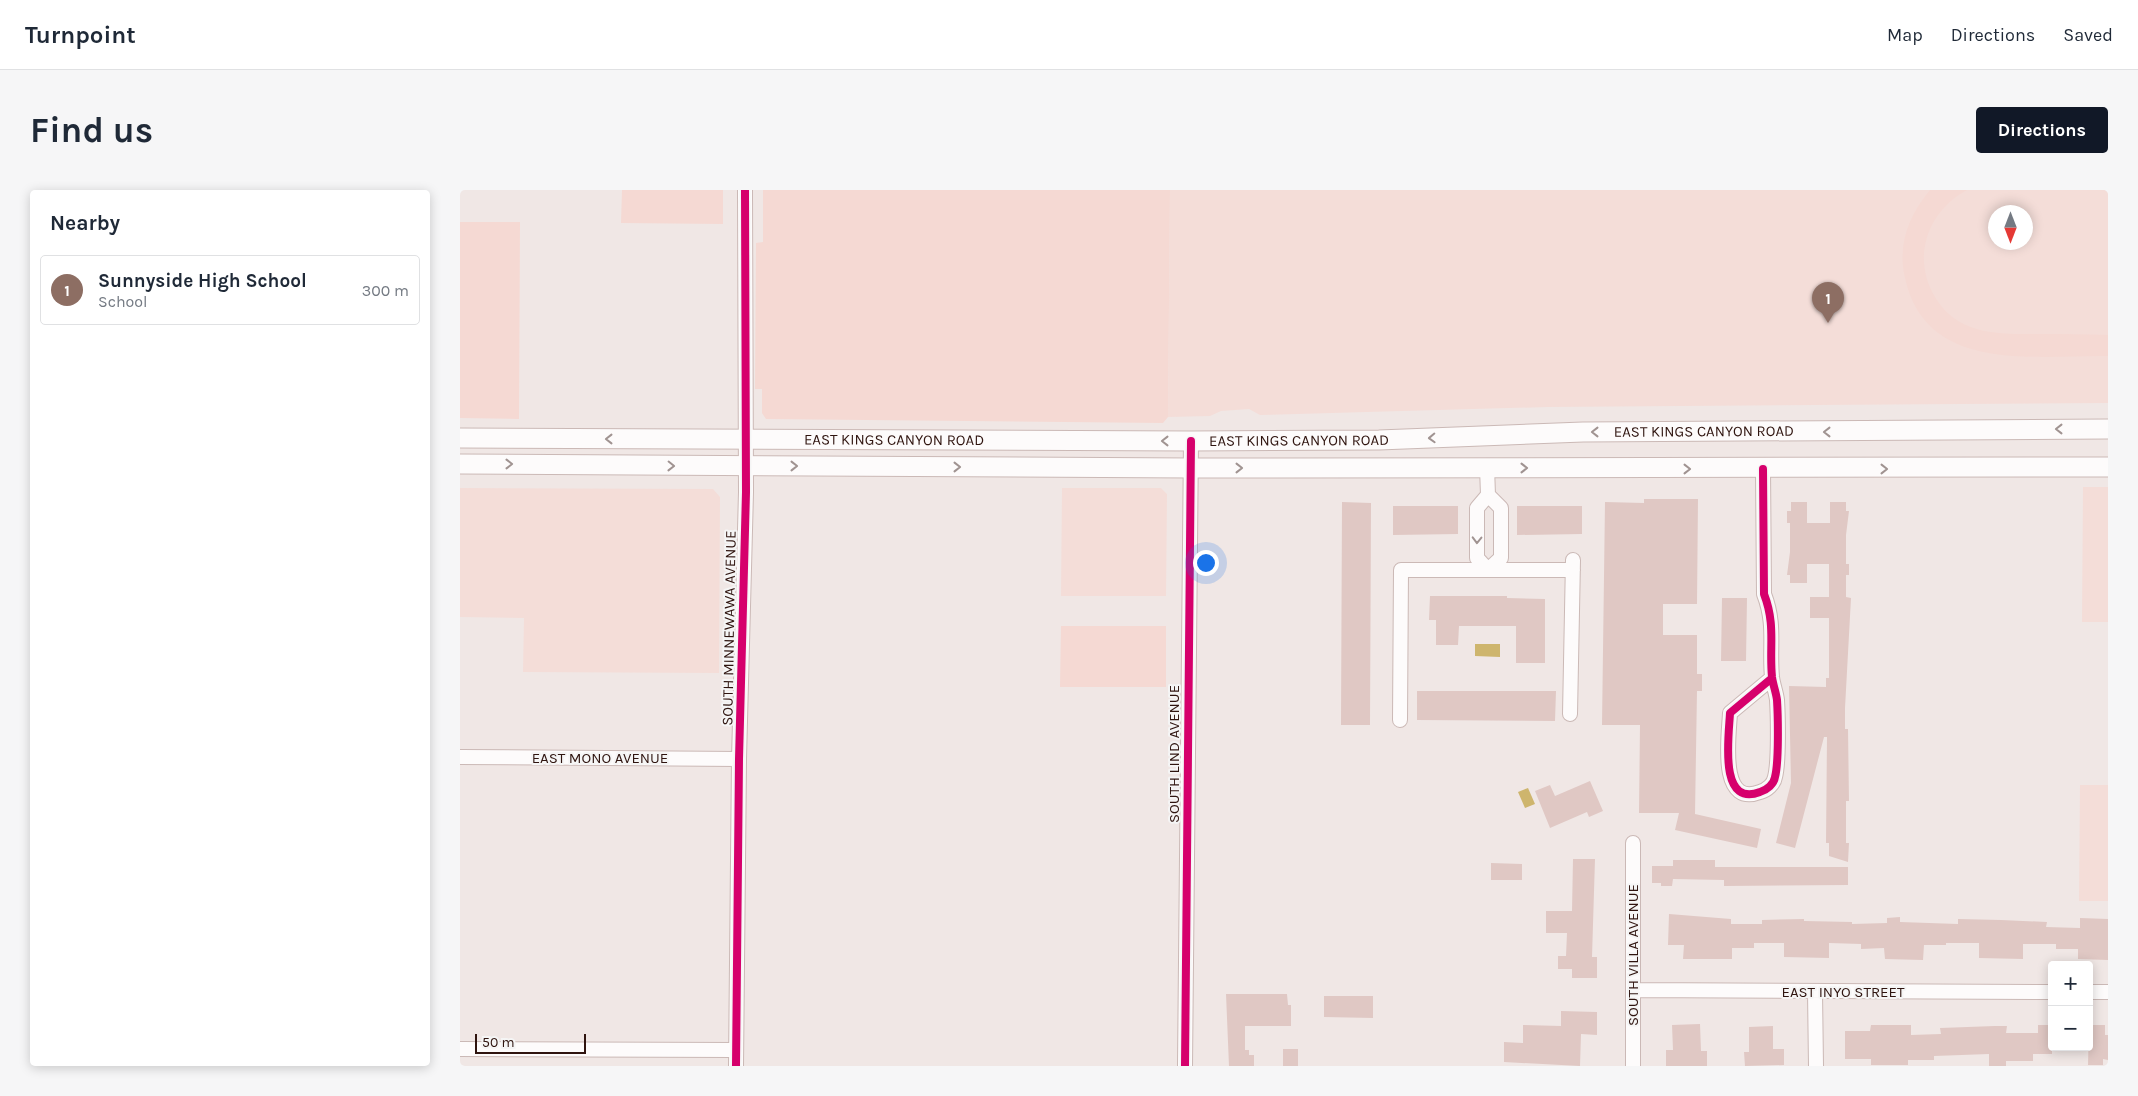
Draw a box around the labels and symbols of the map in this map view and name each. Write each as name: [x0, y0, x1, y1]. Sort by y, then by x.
north arrow: [1988, 205, 2033, 250]
pin: 1: [1812, 282, 1844, 323]
street label: EAST KINGS CANYON ROAD: [1614, 422, 1794, 441]
one-way arrow: [2055, 424, 2063, 435]
one-way arrow: [1590, 427, 1598, 437]
one-way arrow: [1823, 427, 1830, 437]
street label: EAST KINGS CANYON ROAD: [804, 430, 984, 449]
street label: EAST KINGS CANYON ROAD: [1209, 431, 1389, 450]
one-way arrow: [1428, 432, 1436, 443]
one-way arrow: [605, 434, 613, 444]
one-way arrow: [1160, 436, 1168, 446]
one-way arrow: [505, 459, 513, 469]
one-way arrow: [668, 461, 675, 471]
one-way arrow: [791, 461, 799, 471]
one-way arrow: [954, 462, 961, 472]
one-way arrow: [1236, 463, 1244, 473]
one-way arrow: [1521, 463, 1529, 473]
one-way arrow: [1684, 464, 1691, 474]
one-way arrow: [1881, 464, 1889, 474]
street label: SOUTH MINNEWAWA AVENUE: [718, 530, 740, 726]
one-way arrow: [1472, 536, 1482, 544]
your location: [1193, 550, 1219, 576]
street label: SOUTH LIND AVENUE: [1165, 685, 1183, 823]
street label: EAST MONO AVENUE: [532, 749, 668, 767]
street label: SOUTH VILLA AVENUE: [1624, 884, 1642, 1026]
street label: EAST INYO STREET: [1781, 983, 1905, 1001]
scale bar: [475, 1031, 586, 1054]

